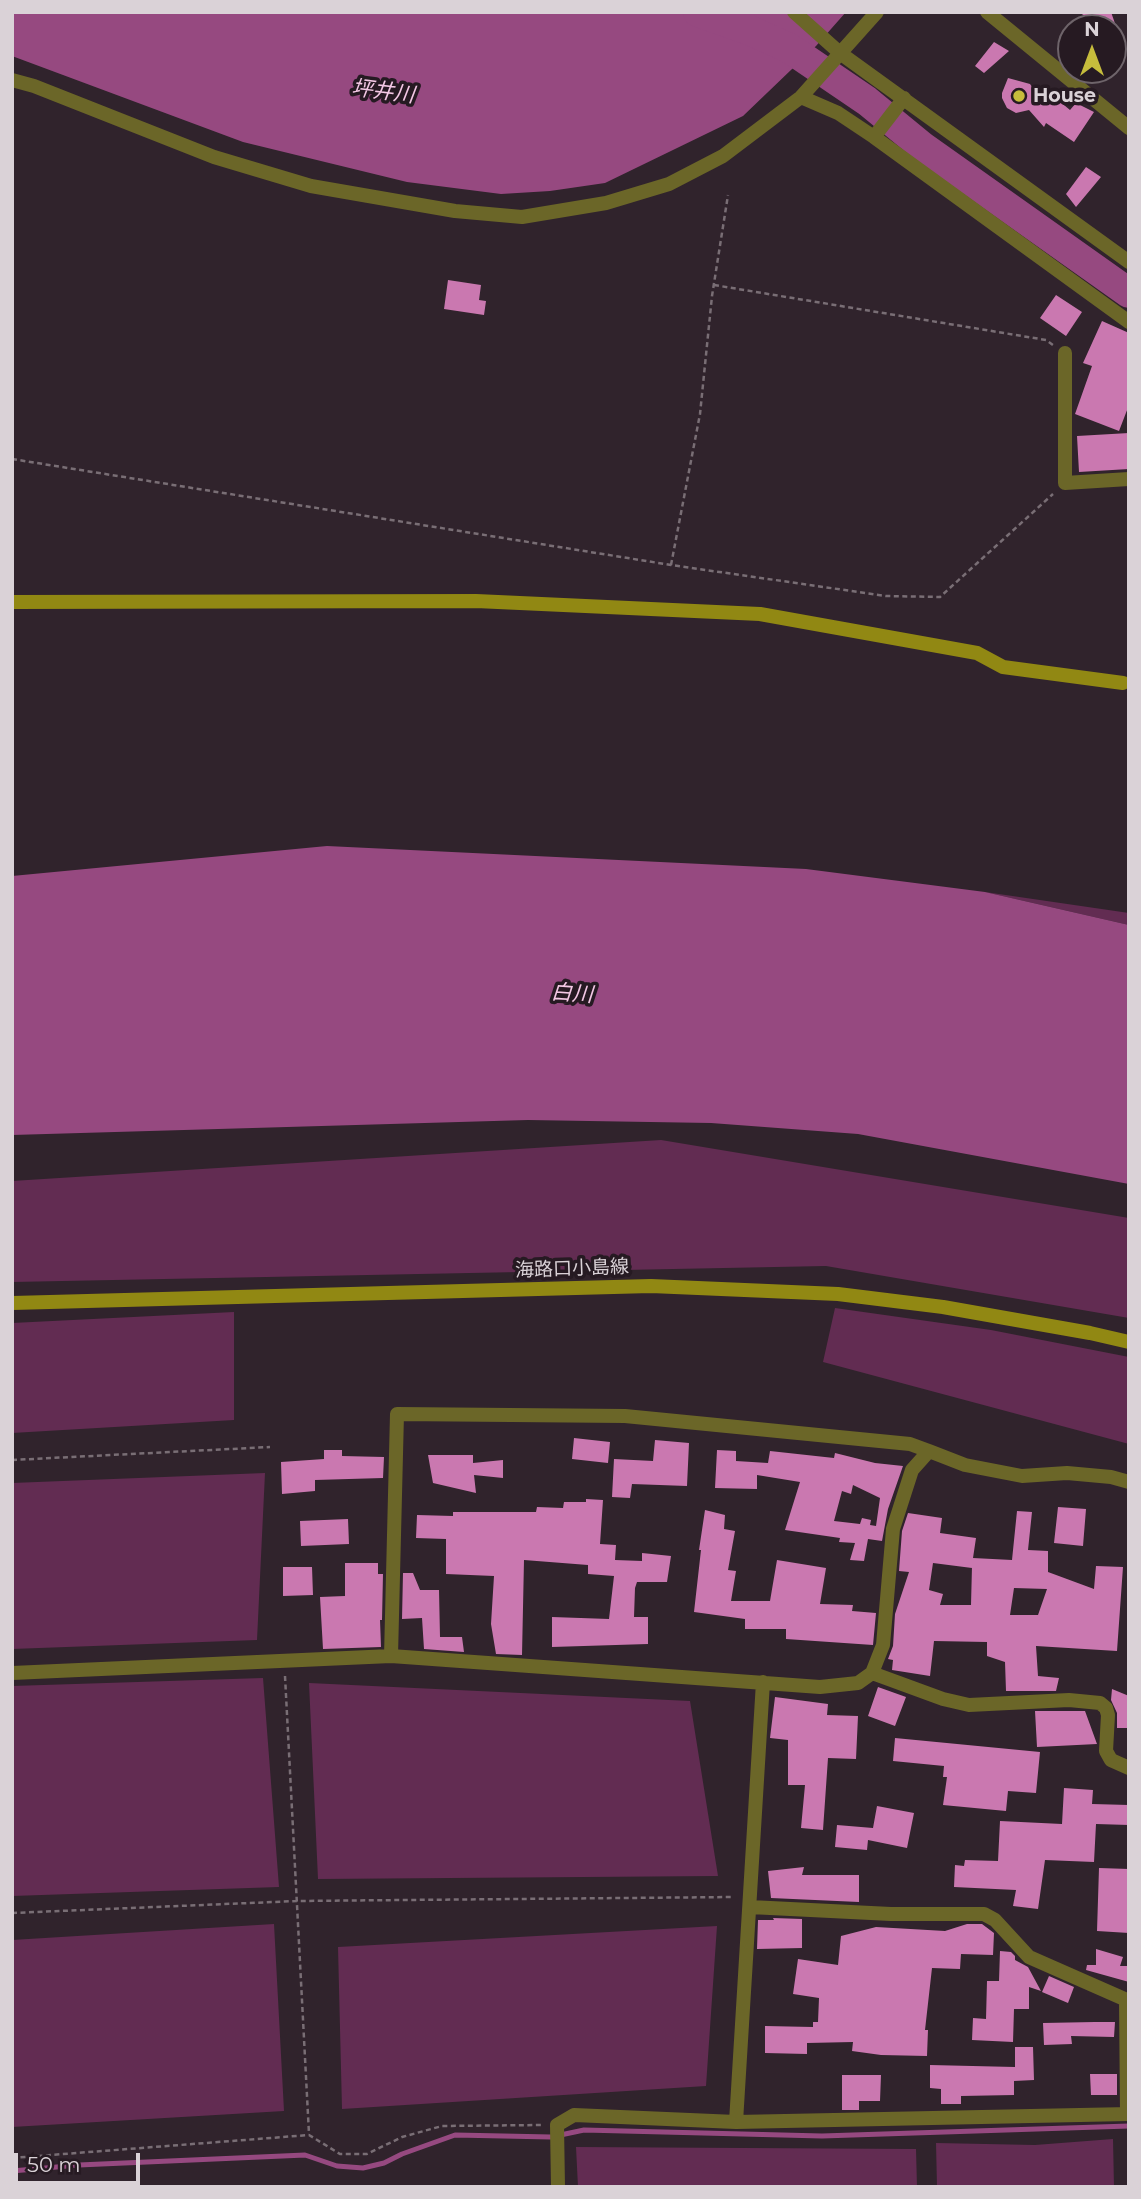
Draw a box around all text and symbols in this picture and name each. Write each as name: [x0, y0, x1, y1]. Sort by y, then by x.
north arrow: [1057, 14, 1127, 84]
text: N: [1084, 18, 1100, 41]
water label: 坪井川: [350, 76, 416, 108]
place label: House: [1033, 85, 1096, 107]
marker: House: [1011, 88, 1027, 104]
water label: 白川: [550, 980, 594, 1008]
street label: 海路口小島線: [515, 1256, 629, 1282]
scale bar: [18, 2140, 144, 2184]
text: 50 m: [27, 2152, 81, 2177]

